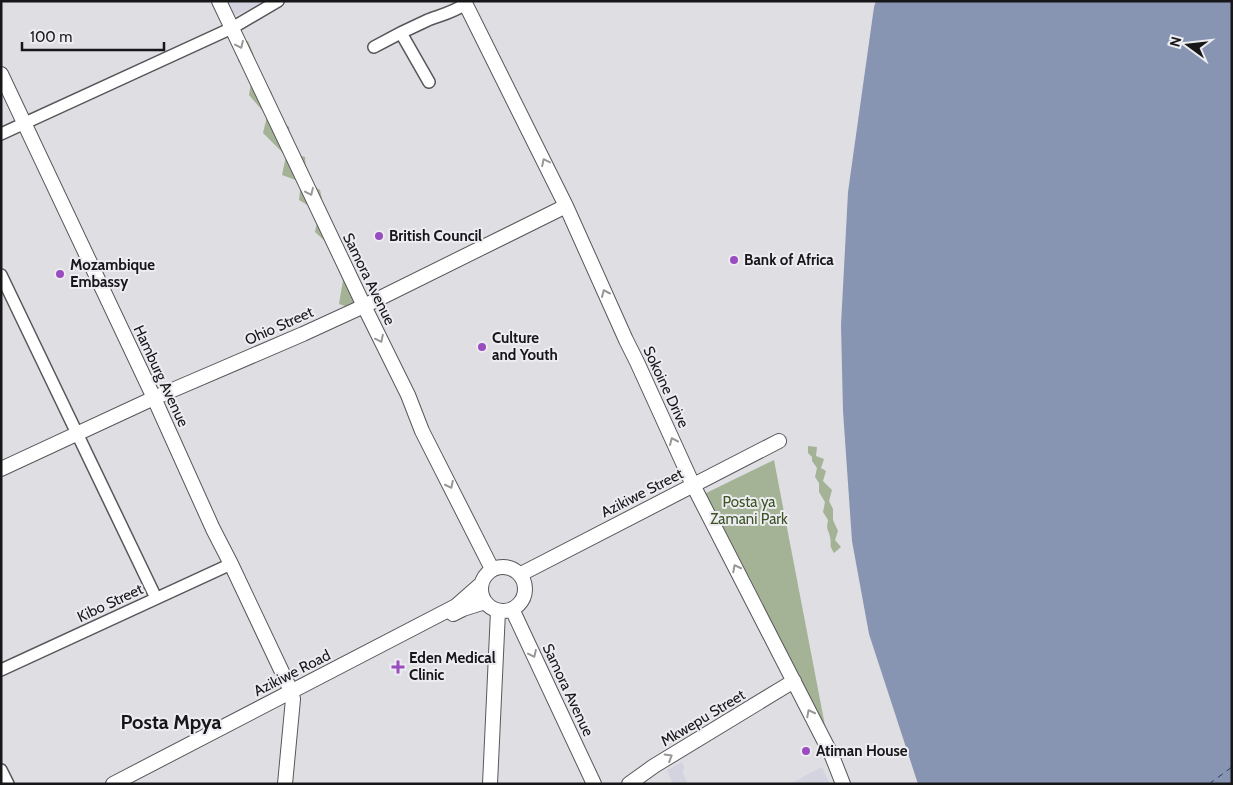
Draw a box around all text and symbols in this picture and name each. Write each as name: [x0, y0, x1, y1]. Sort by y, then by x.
scale bar: [22, 20, 165, 52]
north arrow: [1163, 20, 1213, 70]
text: 100 m: [30, 28, 72, 46]
text: N: [1165, 35, 1185, 49]
one-way arrow: [234, 40, 244, 49]
one-way arrow: [541, 159, 551, 168]
one-way arrow: [304, 187, 314, 196]
place label: British Council: [389, 227, 482, 245]
street label: Samora Avenue: [339, 230, 399, 328]
marker: British Council: [373, 230, 385, 242]
place label: Bank of Africa: [744, 251, 834, 269]
marker: Bank of Africa: [728, 254, 740, 266]
place label: Mozambique Embassy: [70, 256, 155, 291]
marker: Mozambique Embassy: [54, 268, 66, 280]
one-way arrow: [600, 289, 611, 298]
street label: Ohio Street: [242, 303, 316, 349]
street label: Hamburg Avenue: [130, 322, 193, 430]
place label: Culture and Youth: [492, 329, 558, 364]
one-way arrow: [374, 333, 384, 342]
marker: Culture and Youth: [476, 341, 488, 353]
street label: Sokoine Drive: [639, 343, 693, 431]
one-way arrow: [669, 437, 679, 446]
street label: Azikiwe Street: [598, 465, 686, 521]
one-way arrow: [444, 480, 454, 489]
park label: Posta ya Zamani Park: [710, 493, 788, 528]
one-way arrow: [732, 564, 742, 573]
street label: Kibo Street: [74, 580, 146, 626]
street label: Samora Avenue: [539, 641, 597, 739]
street label: Azikiwe Road: [251, 646, 333, 700]
one-way arrow: [527, 648, 537, 657]
place label: Eden Medical Clinic: [409, 649, 496, 684]
marker: Eden Medical Clinic: [391, 660, 405, 674]
street label: Mkwepu Street: [657, 686, 749, 750]
one-way arrow: [806, 709, 816, 718]
district label: Posta Mpya: [120, 710, 222, 734]
place label: Atiman House: [816, 742, 908, 760]
marker: Atiman House: [800, 745, 812, 757]
one-way arrow: [664, 753, 673, 763]

